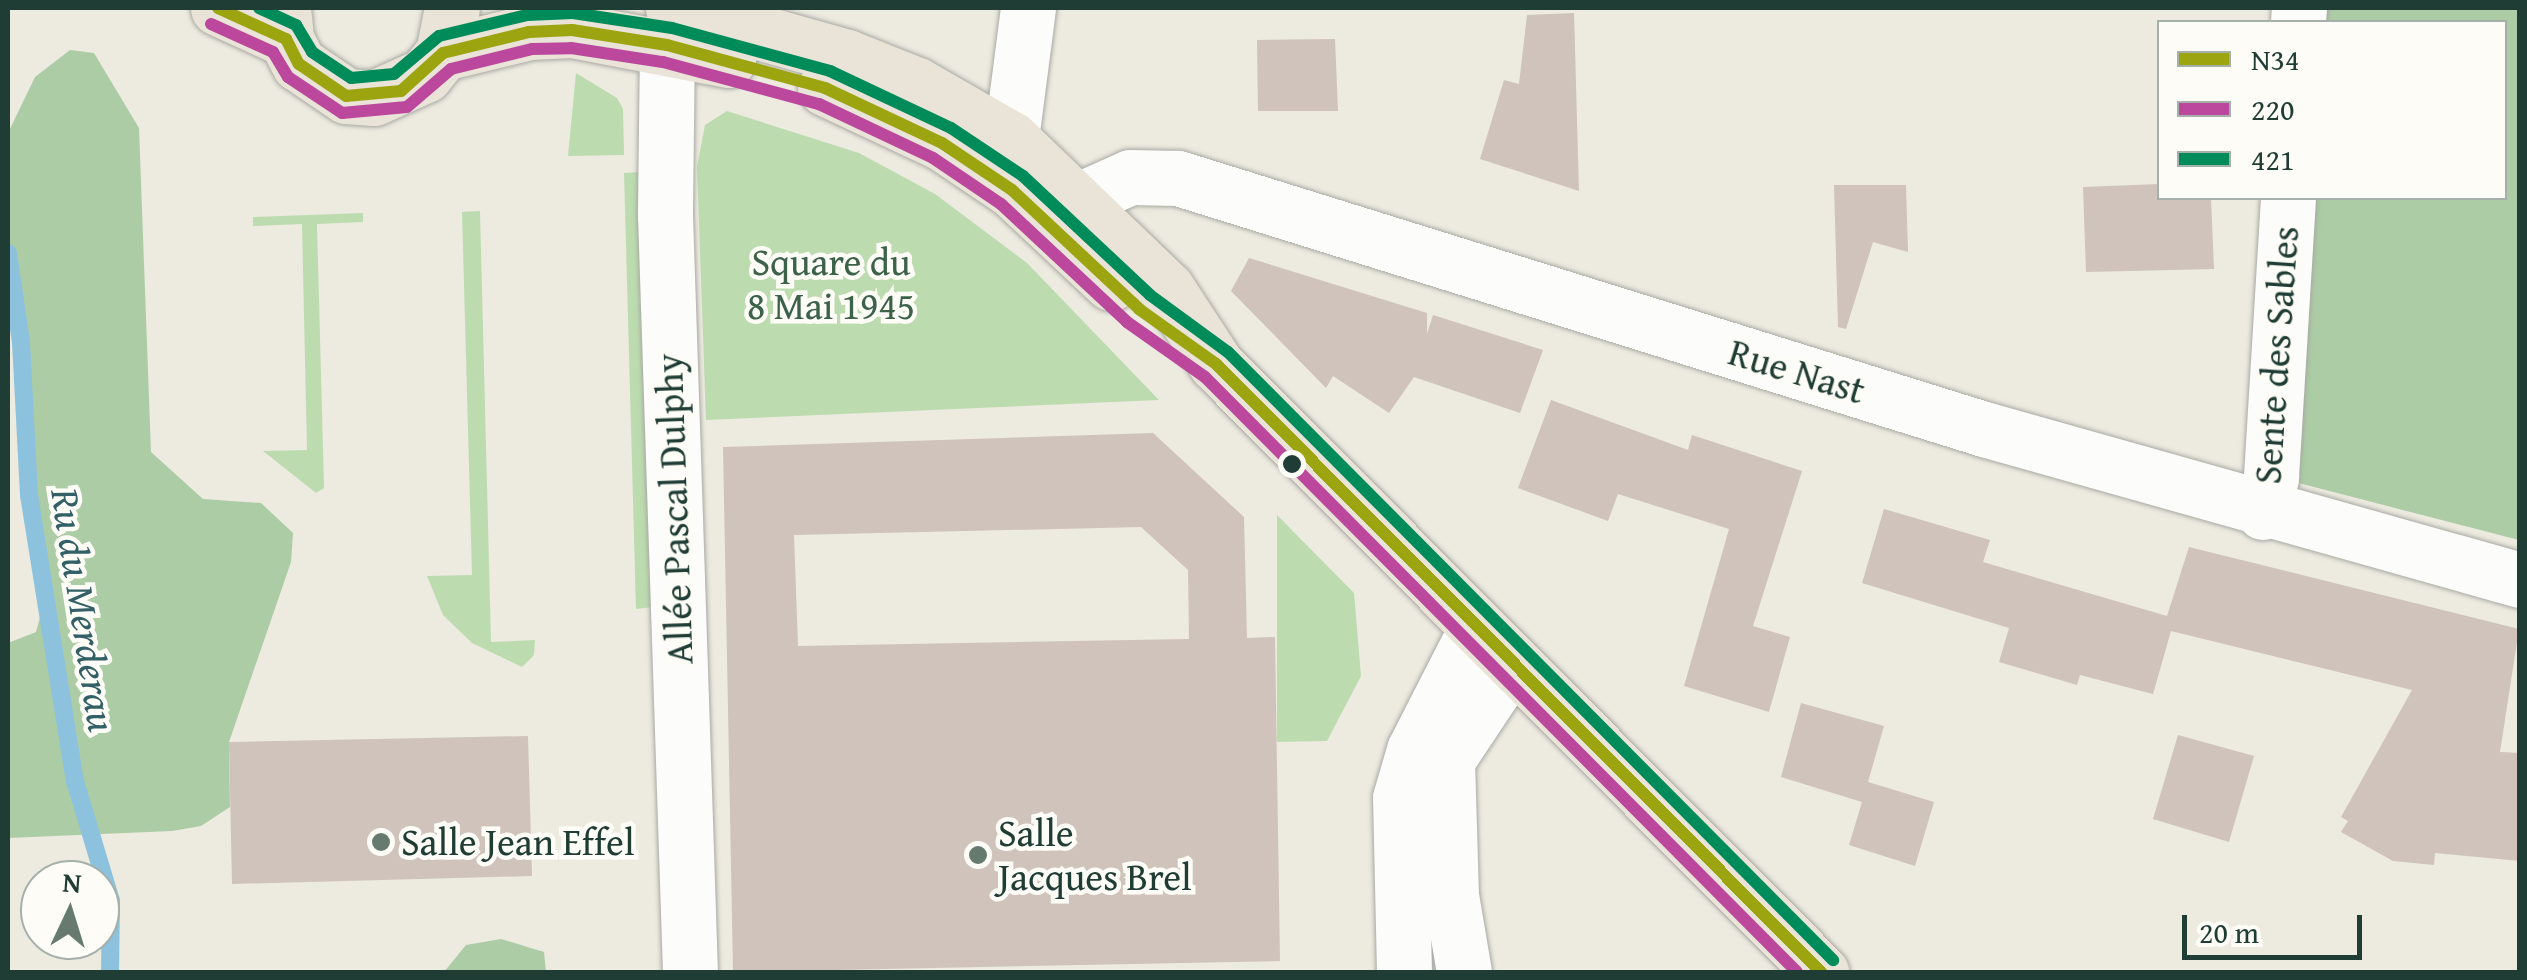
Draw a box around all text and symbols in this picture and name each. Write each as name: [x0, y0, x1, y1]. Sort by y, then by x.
legend: [2157, 20, 2507, 200]
text: N34: [2251, 37, 2300, 81]
text: 220: [2251, 87, 2294, 131]
text: 421: [2251, 137, 2294, 181]
street label: Sente des Sables: [2244, 224, 2308, 486]
park label: Square du 8 Mai 1945: [747, 239, 915, 328]
street label: Rue Nast: [1723, 329, 1871, 413]
street label: Allée Pascal Dulphy: [646, 353, 702, 665]
unlabelled marker: [1282, 454, 1302, 474]
water label: Ru du Merderau: [41, 485, 127, 735]
place label: Salle Jacques Brel: [998, 810, 1192, 899]
place label: Salle Jean Effel: [401, 819, 635, 865]
marker: Salle Jean Effel: [370, 831, 392, 853]
marker: Salle Jacques Brel: [967, 844, 989, 866]
north arrow: [20, 860, 120, 960]
text: N: [61, 860, 83, 903]
scale bar: [2187, 895, 2367, 957]
text: 20 m: [2199, 910, 2259, 954]

